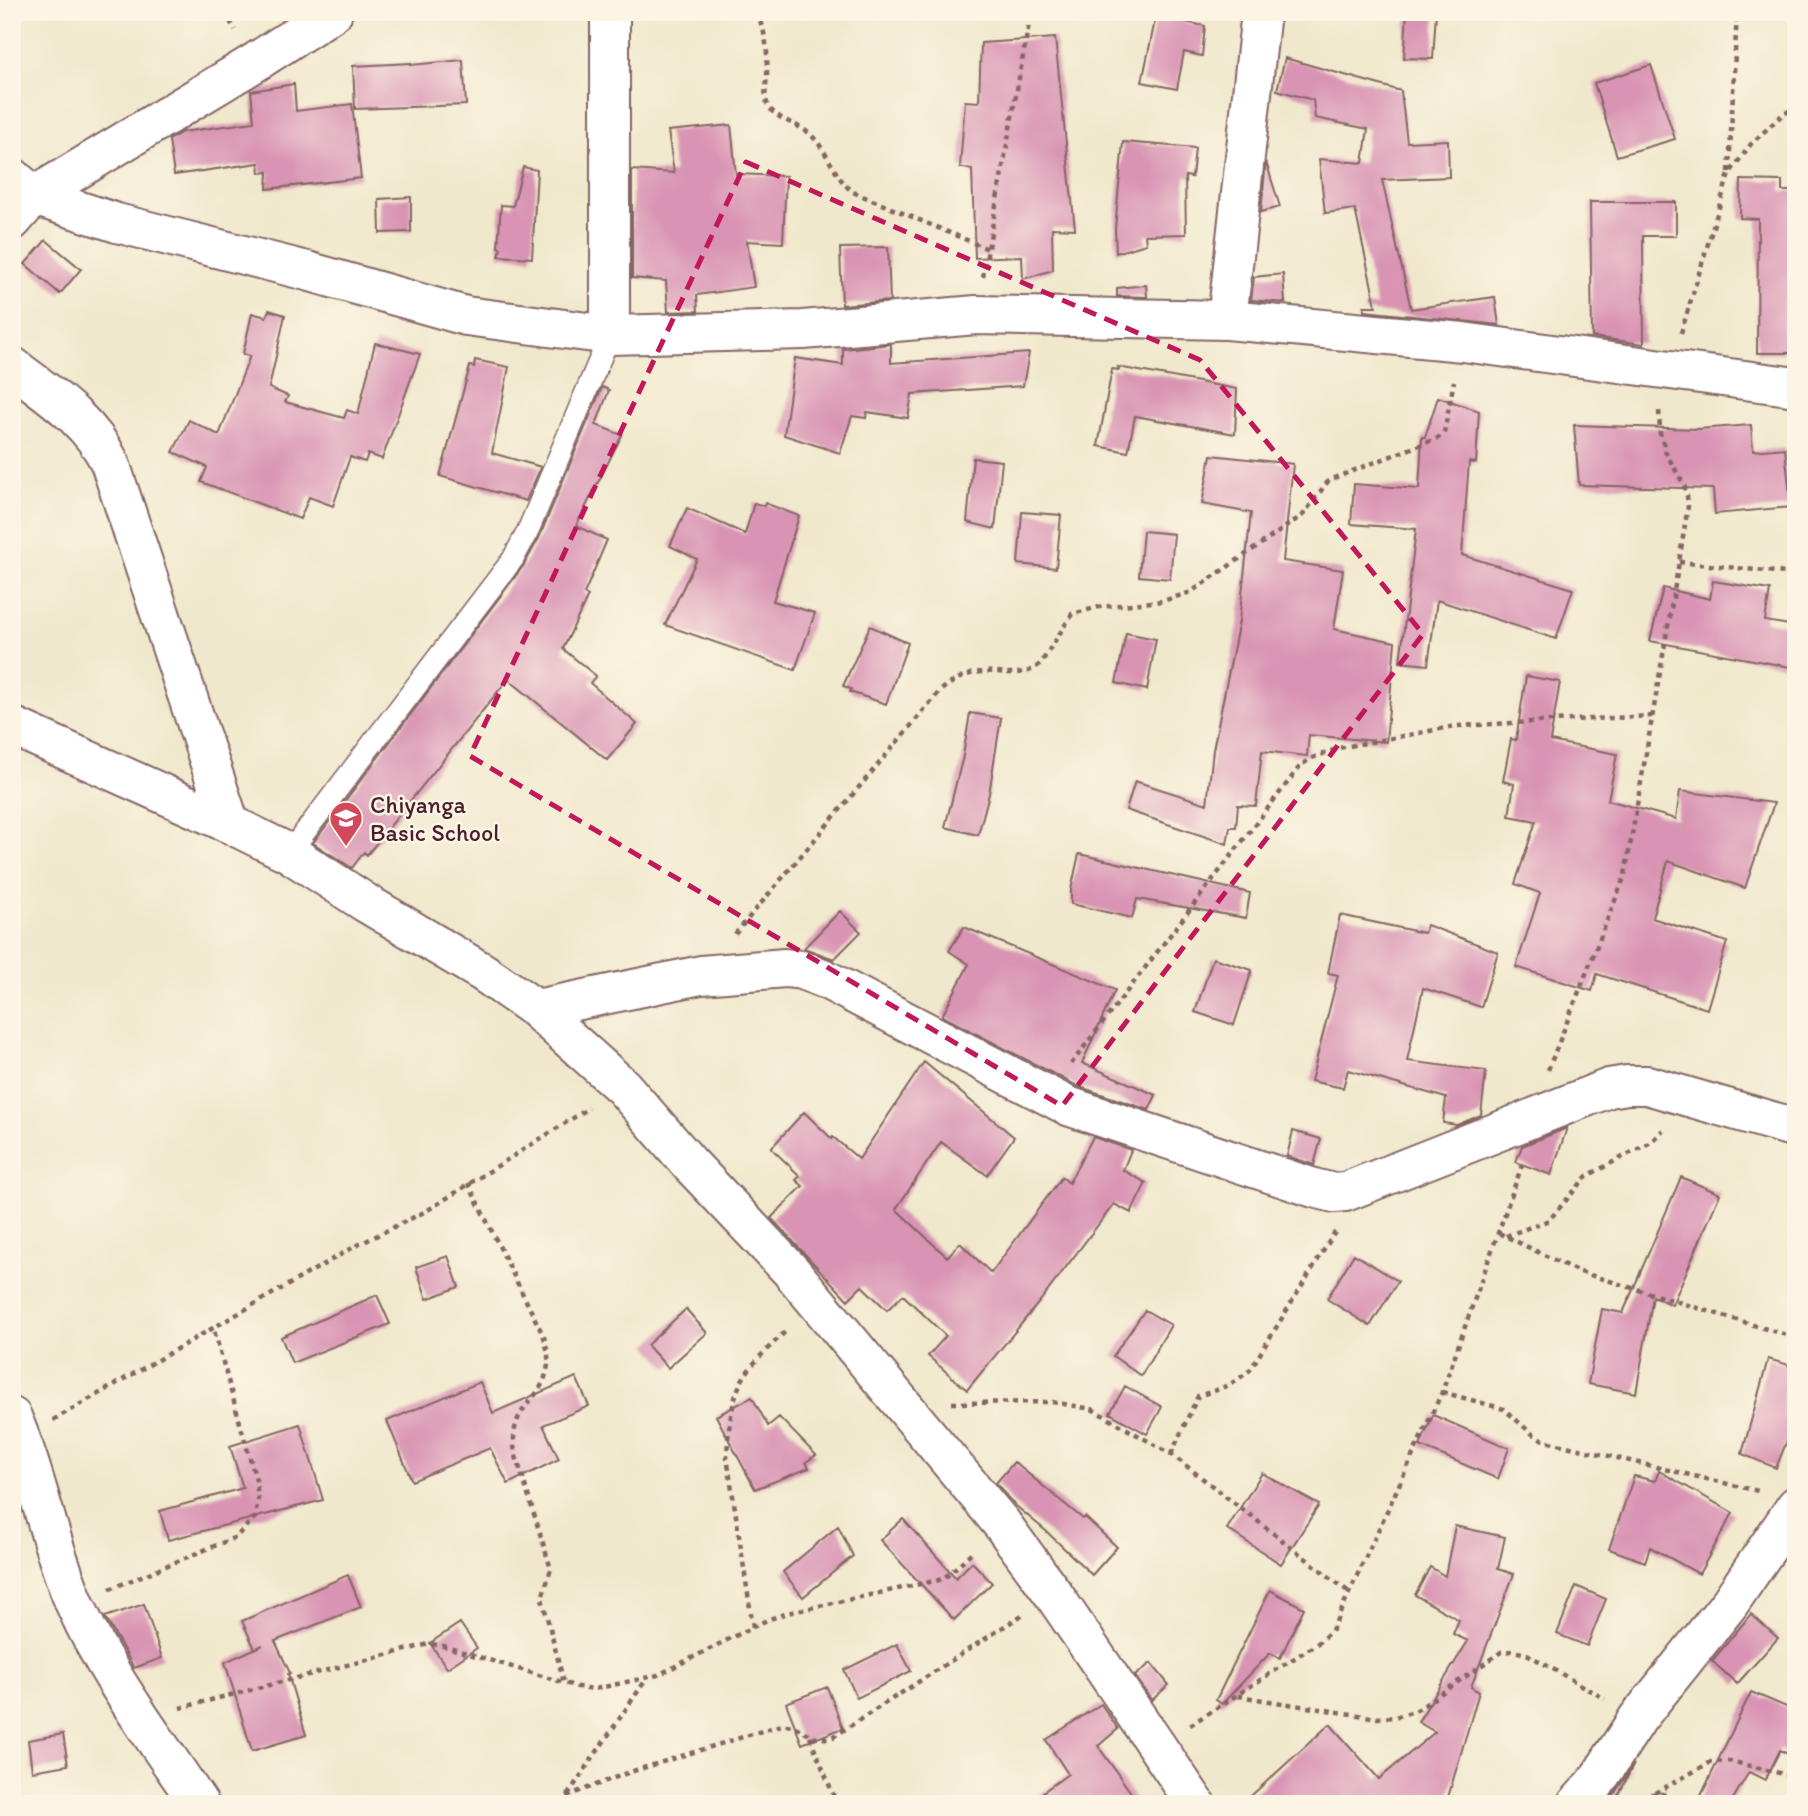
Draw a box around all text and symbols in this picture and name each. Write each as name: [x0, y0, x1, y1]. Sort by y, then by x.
place label: Chiyanga Basic School: [370, 790, 500, 847]
school or university icon: Chiyanga Basic School: [327, 799, 365, 848]

